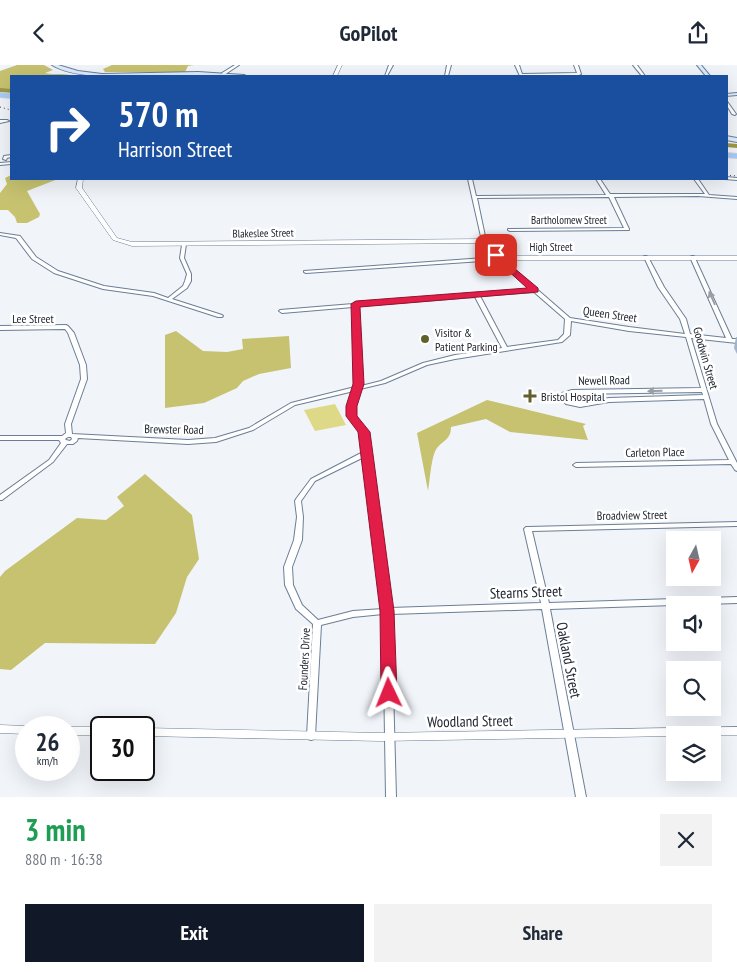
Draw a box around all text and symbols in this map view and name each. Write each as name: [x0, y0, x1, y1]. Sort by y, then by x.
icon: back: [25, 19, 53, 47]
text: GoPilot: [340, 19, 397, 47]
icon: share: [684, 19, 712, 47]
text: 570 m: [118, 91, 199, 137]
icon: right: [35, 95, 100, 160]
text: Harrison Street: [118, 135, 232, 163]
street label: Bartholomew Street: [531, 213, 607, 227]
street label: Blakeslee Street: [232, 225, 294, 241]
pin: [475, 234, 517, 276]
street label: High Street: [530, 240, 572, 254]
icon: arrive: [482, 241, 510, 269]
one-way arrow: [707, 291, 715, 305]
street label: Queen Street: [582, 303, 639, 325]
street label: Lee Street: [12, 311, 55, 326]
place label: Visitor & Patient Parking: [434, 325, 498, 354]
street label: Goodwin Street: [690, 325, 722, 391]
marker: Visitor & Patient Parking: [419, 333, 431, 345]
street label: Newell Road: [578, 372, 630, 388]
one-way arrow: [646, 387, 662, 395]
marker: Bristol Hospital: [523, 389, 537, 403]
place label: Bristol Hospital: [541, 389, 605, 404]
street label: Brewster Road: [144, 421, 204, 437]
street label: Carleton Place: [625, 444, 685, 460]
street label: Broadview Street: [597, 507, 668, 523]
north arrow: [666, 531, 721, 586]
map controls: [666, 531, 721, 781]
street label: Stearns Street: [489, 581, 563, 603]
button: sound: [666, 596, 721, 651]
street label: Oakland Street: [552, 620, 586, 700]
street label: Founders Drive: [295, 627, 313, 691]
button: search: [666, 661, 721, 716]
position arrow: [362, 666, 414, 718]
street label: Woodland Street: [427, 711, 513, 731]
speed limit sign: 30: [90, 716, 155, 781]
text: 26: [36, 726, 59, 758]
button: layers: [666, 726, 721, 781]
text: km/h: [37, 753, 58, 768]
text: 3 min: [25, 810, 86, 849]
button: close: [660, 814, 712, 866]
text: 880 m · 16:38: [25, 849, 103, 869]
button: Exit: [25, 904, 364, 962]
button: Share: [374, 904, 712, 962]

